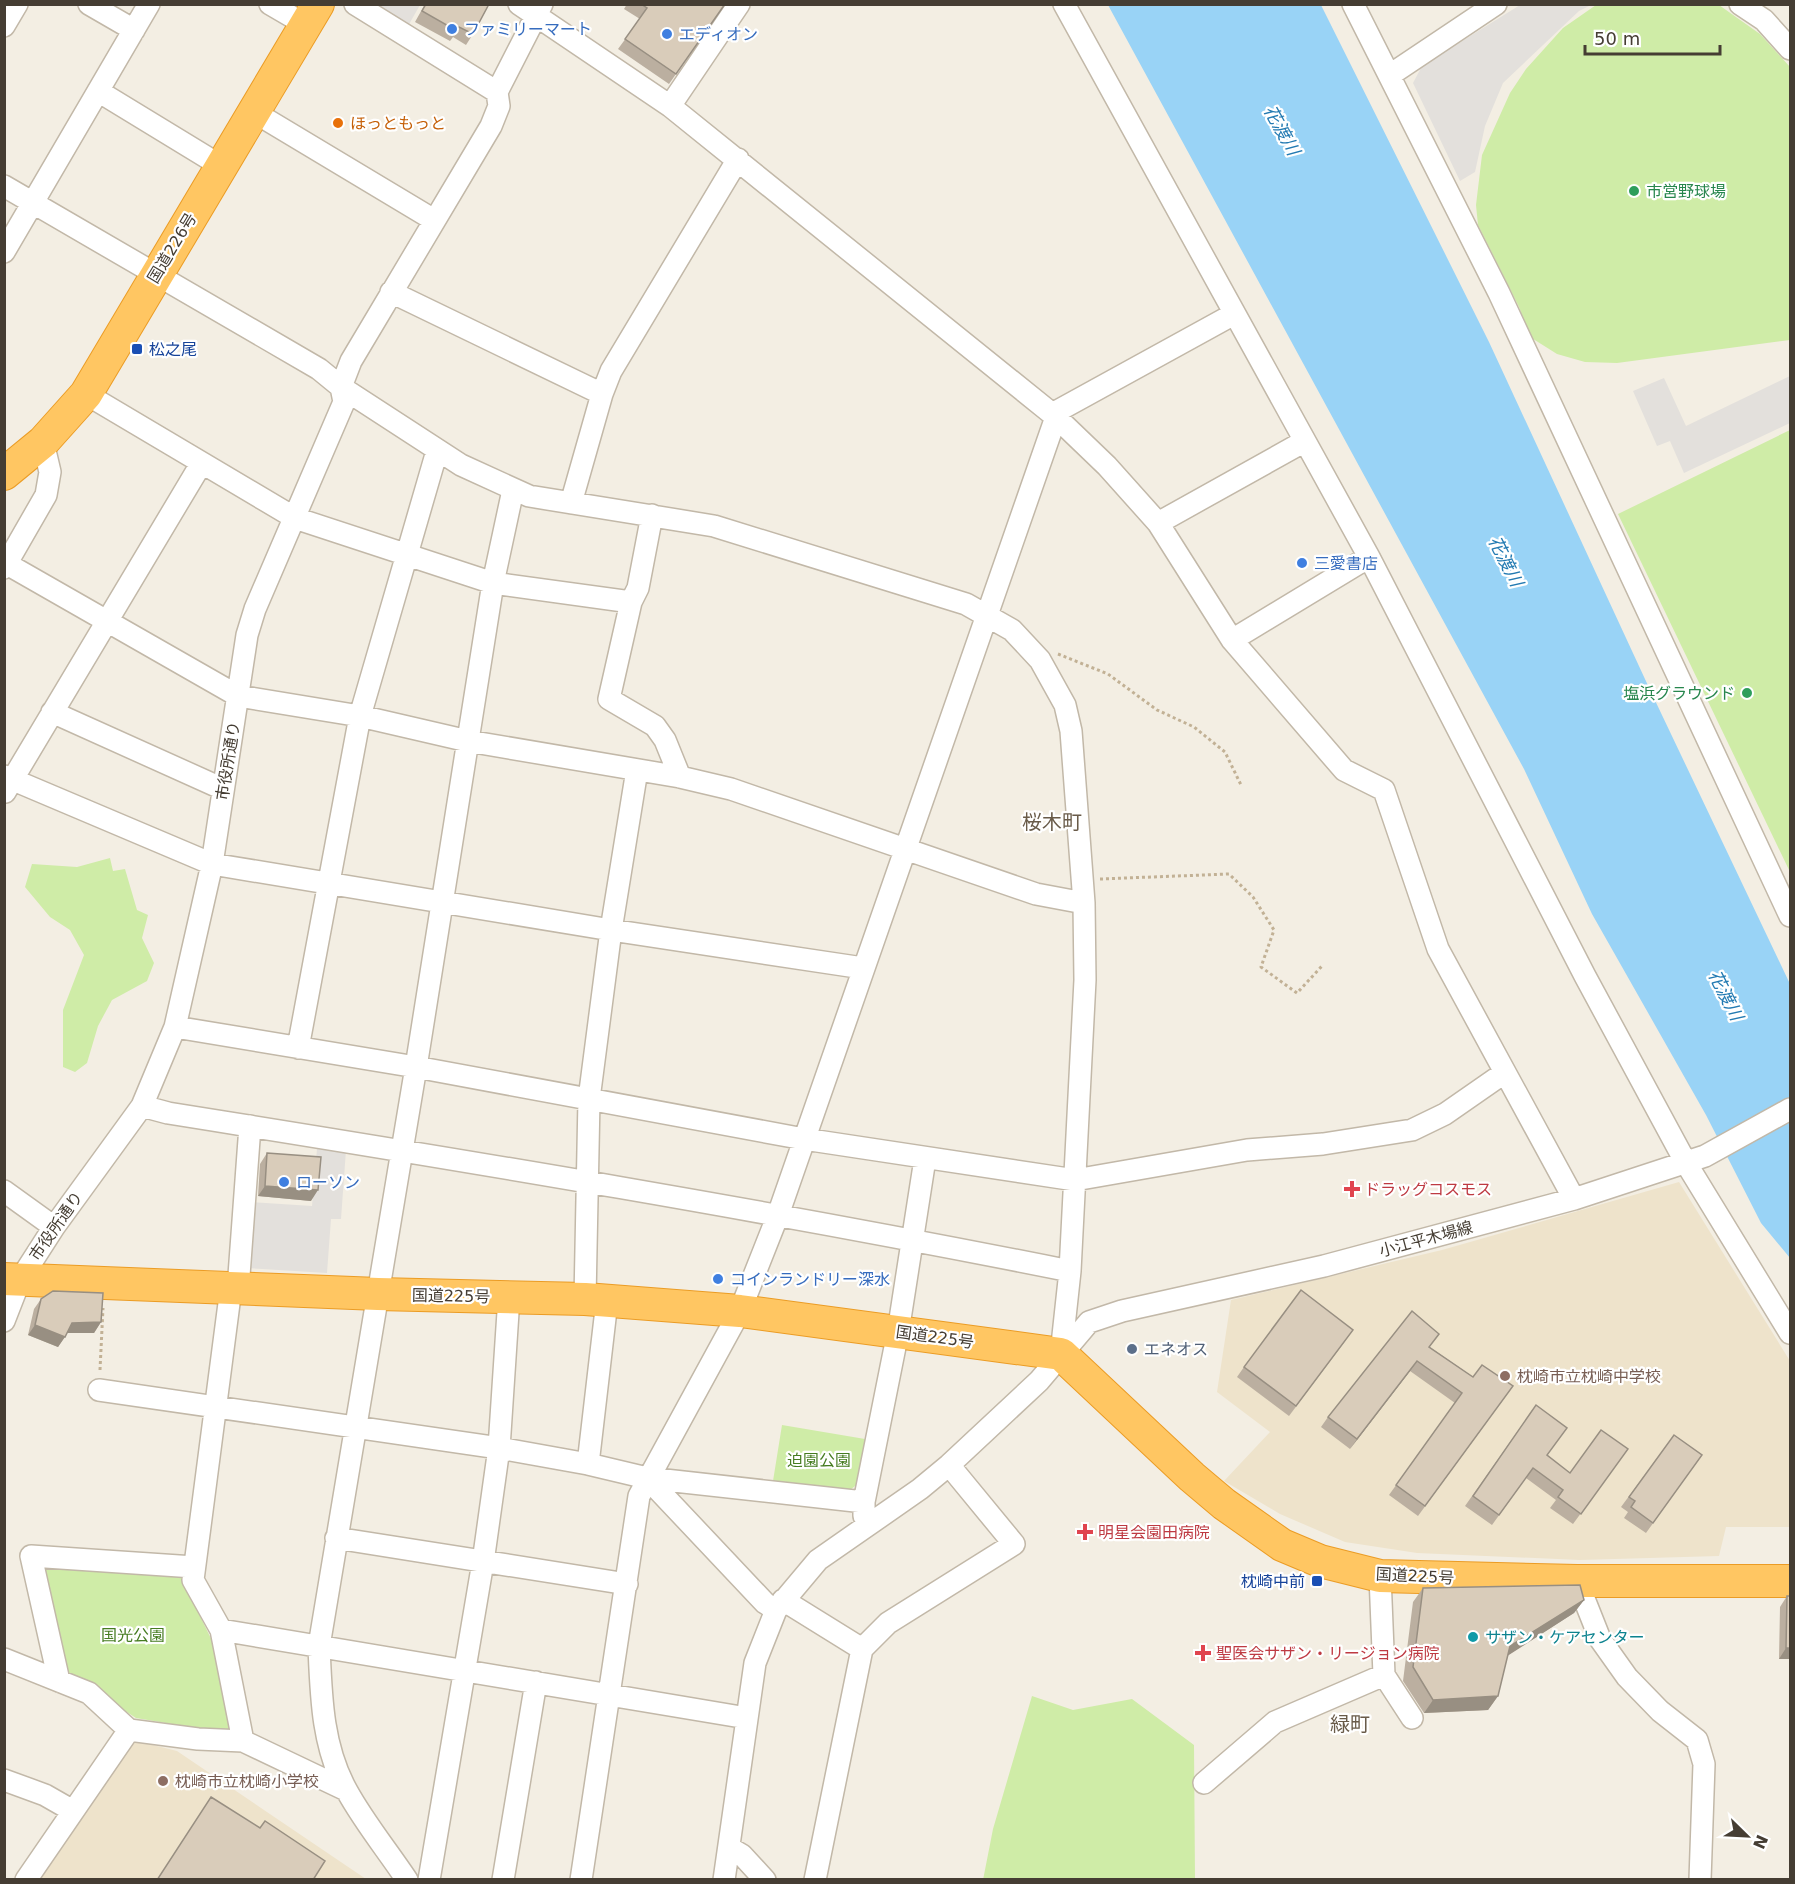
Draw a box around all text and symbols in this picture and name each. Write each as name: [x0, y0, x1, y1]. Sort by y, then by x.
scale bar: [1585, 18, 1720, 56]
place label: ファミリーマート: [464, 20, 592, 39]
marker: ファミリーマート: [445, 22, 459, 36]
place label: エディオン: [679, 25, 758, 44]
marker: エディオン: [660, 27, 674, 41]
text: 50 m: [1594, 28, 1640, 49]
water label: 花渡川: [1260, 101, 1305, 160]
place label: ほっともっと: [350, 114, 446, 133]
marker: ほっともっと: [331, 116, 345, 130]
place label: 市営野球場: [1646, 182, 1726, 201]
marker: 市営野球場: [1627, 184, 1641, 198]
street label: 国道226号: [144, 209, 200, 287]
place label: 松之尾: [149, 340, 197, 359]
marker: 松之尾: [130, 342, 144, 356]
water label: 花渡川: [1484, 532, 1529, 592]
place label: 三愛書店: [1314, 554, 1378, 573]
marker: 三愛書店: [1295, 556, 1309, 570]
place label: 塩浜グラウンド: [1623, 684, 1735, 703]
marker: 塩浜グラウンド: [1740, 686, 1754, 700]
street label: 市役所通り: [212, 720, 244, 802]
district label: 桜木町: [1022, 810, 1082, 834]
water label: 花渡川: [1704, 966, 1749, 1026]
place label: ローソン: [296, 1173, 360, 1192]
marker: ローソン: [277, 1175, 291, 1189]
place label: ドラッグコスモス: [1364, 1180, 1492, 1199]
marker: ドラッグコスモス: [1345, 1182, 1359, 1196]
street label: 市役所通り: [25, 1188, 87, 1264]
street label: 小江平木場線: [1377, 1217, 1475, 1261]
place label: コインランドリー深水: [730, 1270, 890, 1289]
marker: コインランドリー深水: [711, 1272, 725, 1286]
street label: 国道225号: [412, 1286, 490, 1306]
street label: 国道225号: [895, 1322, 975, 1352]
place label: エネオス: [1144, 1340, 1208, 1359]
marker: エネオス: [1125, 1342, 1139, 1356]
place label: 枕崎市立枕崎中学校: [1517, 1367, 1661, 1386]
marker: 枕崎市立枕崎中学校: [1498, 1369, 1512, 1383]
park label: 迫園公園: [787, 1451, 851, 1470]
marker: 明星会園田病院: [1076, 1523, 1094, 1541]
place label: 明星会園田病院: [1098, 1523, 1210, 1542]
street label: 国道225号: [1375, 1564, 1455, 1588]
place label: 枕崎中前: [1241, 1572, 1305, 1591]
marker: 枕崎中前: [1310, 1574, 1324, 1588]
park label: 国光公園: [101, 1626, 165, 1645]
place label: サザン・ケアセンター: [1485, 1628, 1645, 1647]
marker: サザン・ケアセンター: [1466, 1630, 1480, 1644]
marker: 聖医会サザン・リージョン病院: [1194, 1644, 1212, 1662]
place label: 聖医会サザン・リージョン病院: [1216, 1644, 1440, 1663]
district label: 緑町: [1330, 1712, 1370, 1736]
place label: 枕崎市立枕崎小学校: [175, 1772, 319, 1791]
marker: 枕崎市立枕崎小学校: [156, 1774, 170, 1788]
north arrow: [1717, 1806, 1777, 1866]
text: N: [1749, 1832, 1772, 1852]

